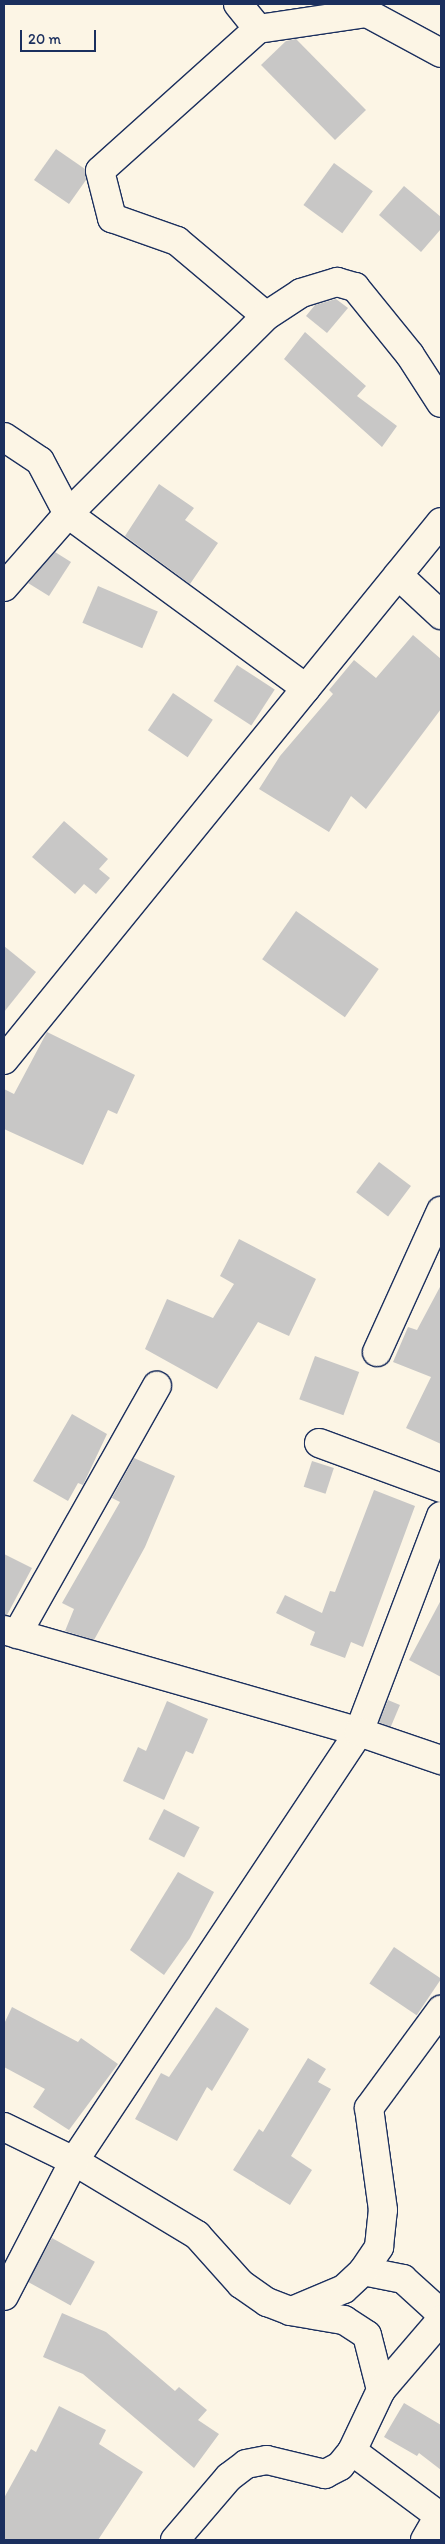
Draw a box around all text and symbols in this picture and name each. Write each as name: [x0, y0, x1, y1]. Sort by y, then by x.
scale bar: [22, 20, 99, 52]
text: 20 m: [28, 30, 61, 48]

